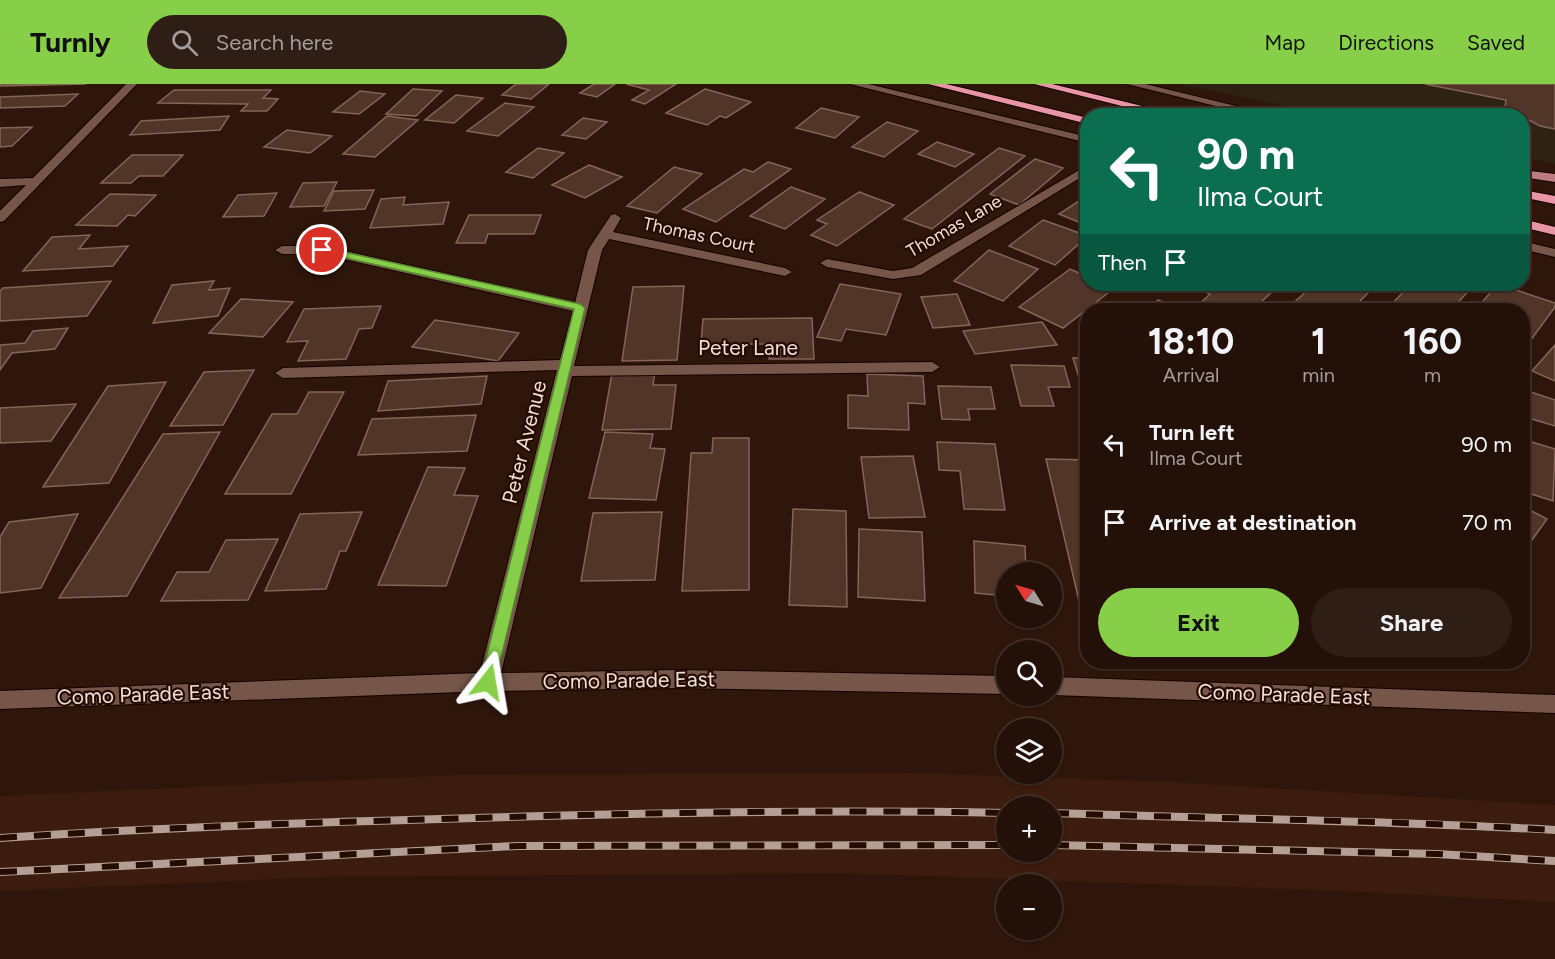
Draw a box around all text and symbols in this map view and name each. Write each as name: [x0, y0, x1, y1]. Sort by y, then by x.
search box: [147, 15, 567, 69]
text: Turnly: [30, 25, 111, 59]
icon: search: [168, 26, 201, 59]
text: Search here: [216, 29, 333, 56]
text: Map: [1264, 30, 1305, 55]
text: Directions: [1338, 30, 1434, 55]
text: Saved: [1467, 30, 1525, 55]
text: 90 m: [1197, 129, 1295, 180]
icon: left: [1098, 132, 1176, 210]
text: Ilma Court: [1197, 180, 1323, 213]
street label: Thomas Lane: [903, 190, 1006, 262]
street label: Thomas Court: [641, 212, 757, 258]
pin: [296, 224, 347, 275]
icon: arrive: [305, 233, 338, 266]
icon: arrive: [1159, 246, 1192, 279]
text: Then: [1098, 249, 1147, 276]
text: 18:10: [1148, 320, 1234, 363]
text: 1: [1311, 320, 1326, 363]
text: 160: [1403, 320, 1462, 363]
street label: Peter Lane: [698, 335, 798, 360]
text: Arrival: [1163, 363, 1219, 387]
text: min: [1302, 363, 1335, 387]
text: m: [1424, 363, 1441, 387]
street label: Peter Avenue: [497, 378, 551, 506]
text: Turn left: [1149, 419, 1235, 446]
icon: left: [1098, 428, 1131, 461]
text: 90 m: [1461, 431, 1512, 458]
text: Ilma Court: [1149, 446, 1242, 470]
icon: arrive: [1098, 506, 1131, 539]
text: Arrive at destination: [1149, 509, 1357, 536]
text: 70 m: [1462, 509, 1512, 536]
north arrow: [996, 562, 1062, 628]
map controls: [996, 562, 1062, 940]
button: Exit: [1098, 588, 1299, 657]
button: Share: [1311, 588, 1512, 657]
button: search: [996, 640, 1062, 706]
position arrow: [456, 650, 520, 714]
street label: Como Parade East: [542, 666, 716, 694]
street label: Como Parade East: [56, 678, 230, 710]
street label: Como Parade East: [1197, 678, 1371, 710]
button: layers: [996, 718, 1062, 784]
button: +: [996, 796, 1062, 862]
button: −: [996, 874, 1062, 940]

